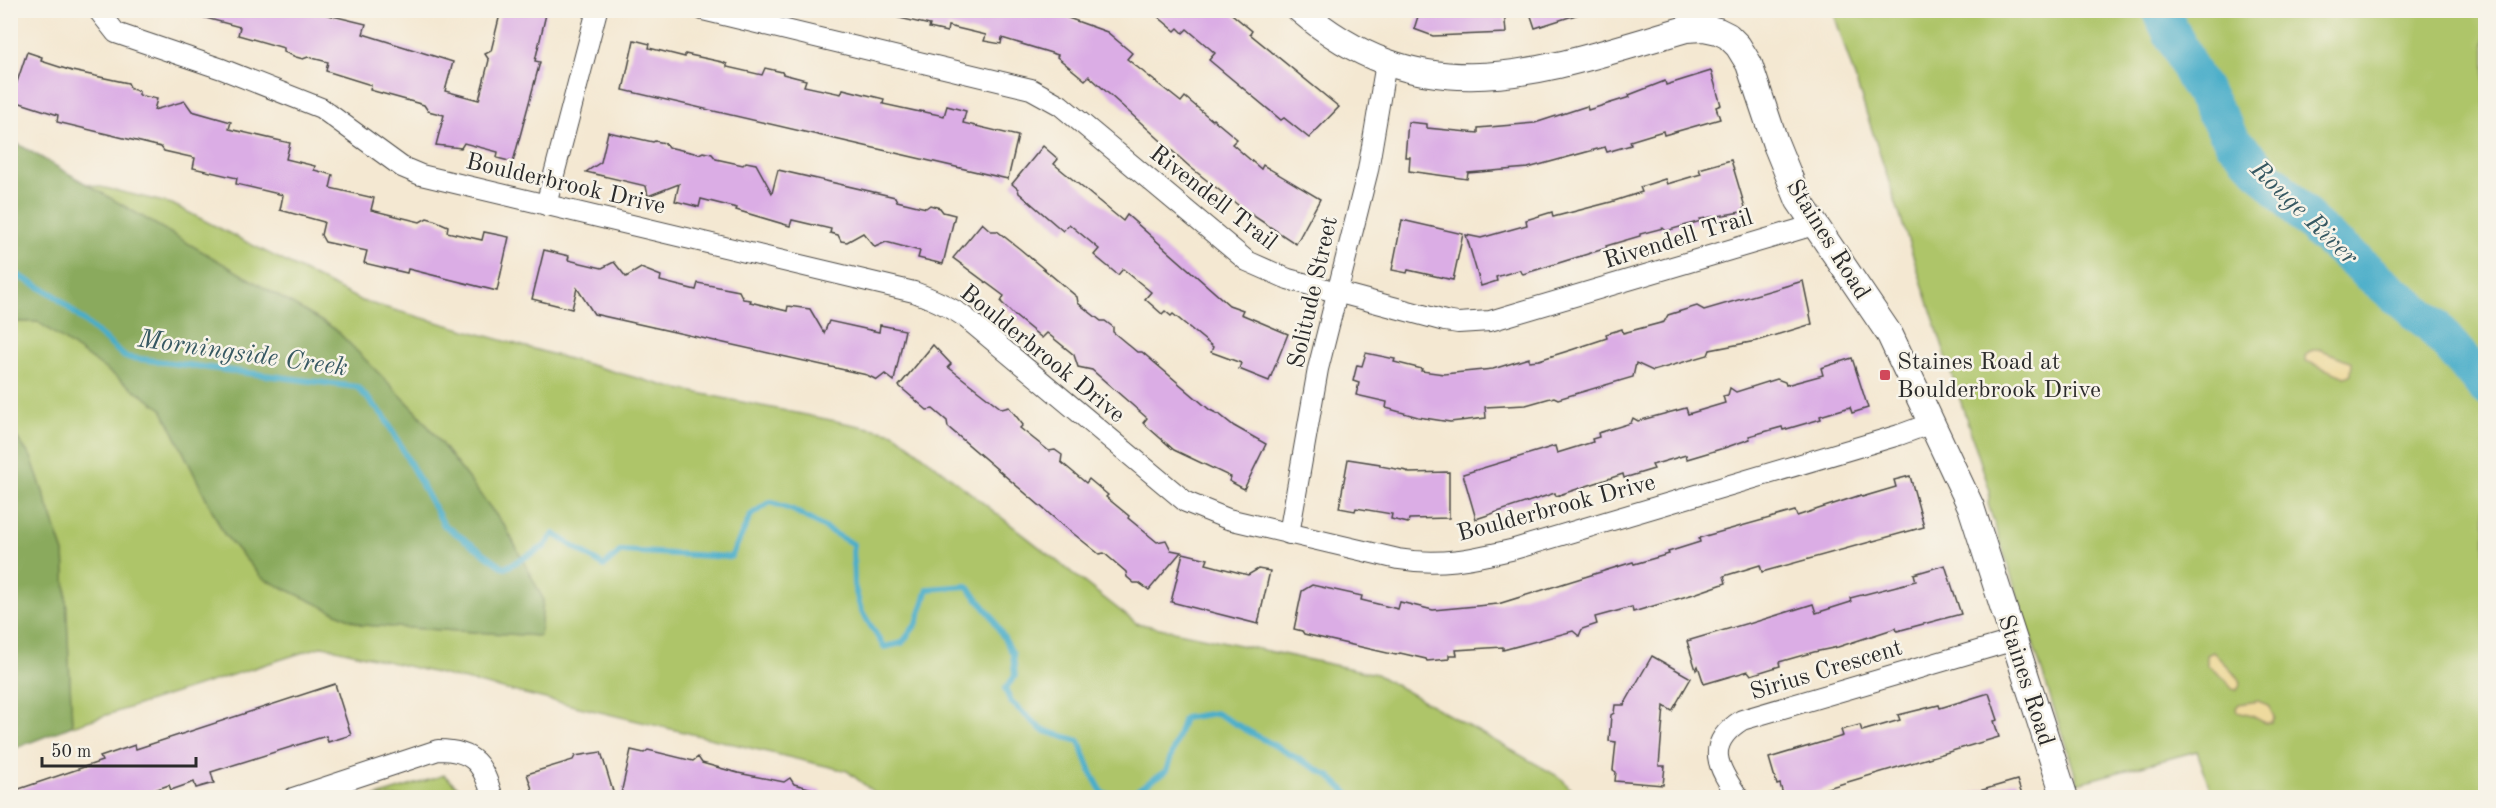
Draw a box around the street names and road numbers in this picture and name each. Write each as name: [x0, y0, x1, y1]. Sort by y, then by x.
street label: Rivendell Trail: [1145, 142, 1281, 256]
street label: Boulderbrook Drive: [463, 150, 668, 220]
street label: Staines Road: [1781, 176, 1874, 304]
street label: Rivendell Trail: [1601, 206, 1756, 274]
street label: Solitude Street: [1285, 214, 1343, 371]
street label: Boulderbrook Drive: [955, 281, 1129, 428]
street label: Boulderbrook Drive: [1455, 471, 1658, 547]
street label: Staines Road: [1993, 612, 2058, 749]
street label: Sirius Crescent: [1748, 636, 1906, 705]

